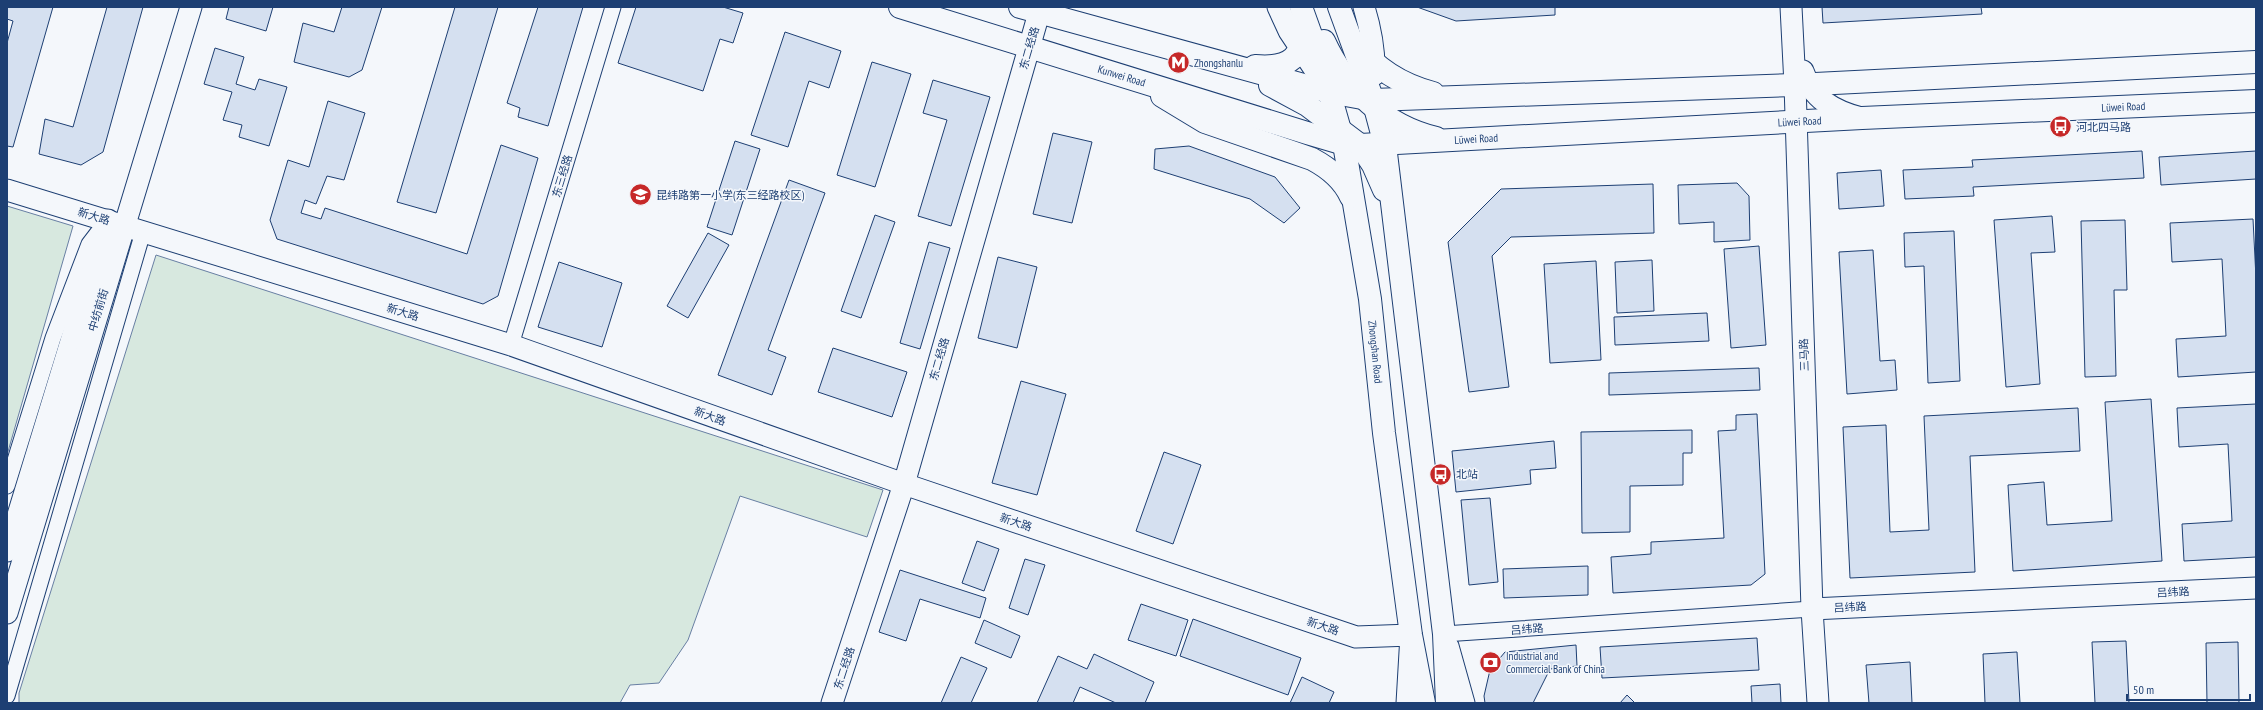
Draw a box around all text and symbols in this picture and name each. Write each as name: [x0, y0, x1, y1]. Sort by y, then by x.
street label: 东二经路: [1016, 25, 1042, 71]
metro station icon: Zhongshanlu: [1166, 50, 1192, 76]
place label: Zhongshanlu: [1194, 56, 1243, 70]
street label: Kunwei Road: [1096, 62, 1147, 90]
street label: Lüwei Road: [2101, 99, 2146, 115]
street label: Lüwei Road: [1777, 113, 1822, 130]
bus stop icon: 河北四马路: [2048, 114, 2074, 140]
place label: 河北四马路: [2076, 120, 2131, 134]
street label: Lüwei Road: [1454, 131, 1499, 147]
street label: 东三经路: [549, 153, 575, 199]
school or university icon: 昆纬路第一小学(东三经路校区): [628, 182, 654, 208]
place label: 昆纬路第一小学(东三经路校区): [656, 188, 805, 202]
street label: 新大路: [76, 204, 112, 228]
street label: 中纺前街: [85, 287, 111, 333]
street label: 新大路: [385, 300, 421, 324]
street label: Zhongshan Road: [1365, 320, 1386, 384]
street label: 东二经路: [926, 336, 952, 382]
street label: 三马路: [1796, 338, 1812, 372]
street label: 新大路: [692, 404, 728, 428]
bus stop icon: 北站: [1428, 461, 1454, 487]
place label: 北站: [1456, 467, 1478, 481]
street label: 新大路: [998, 510, 1034, 534]
street label: 吕纬路: [2156, 584, 2190, 600]
street label: 吕纬路: [1833, 599, 1867, 615]
street label: 新大路: [1305, 614, 1341, 638]
street label: 吕纬路: [1510, 621, 1544, 637]
street label: 东二经路: [831, 645, 857, 691]
bank icon: Industrial and Commercial Bank of China: [1477, 649, 1503, 675]
place label: Industrial and Commercial Bank of China: [1506, 649, 1605, 676]
scale bar: [2127, 676, 2250, 702]
text: 50 m: [2133, 682, 2154, 697]

